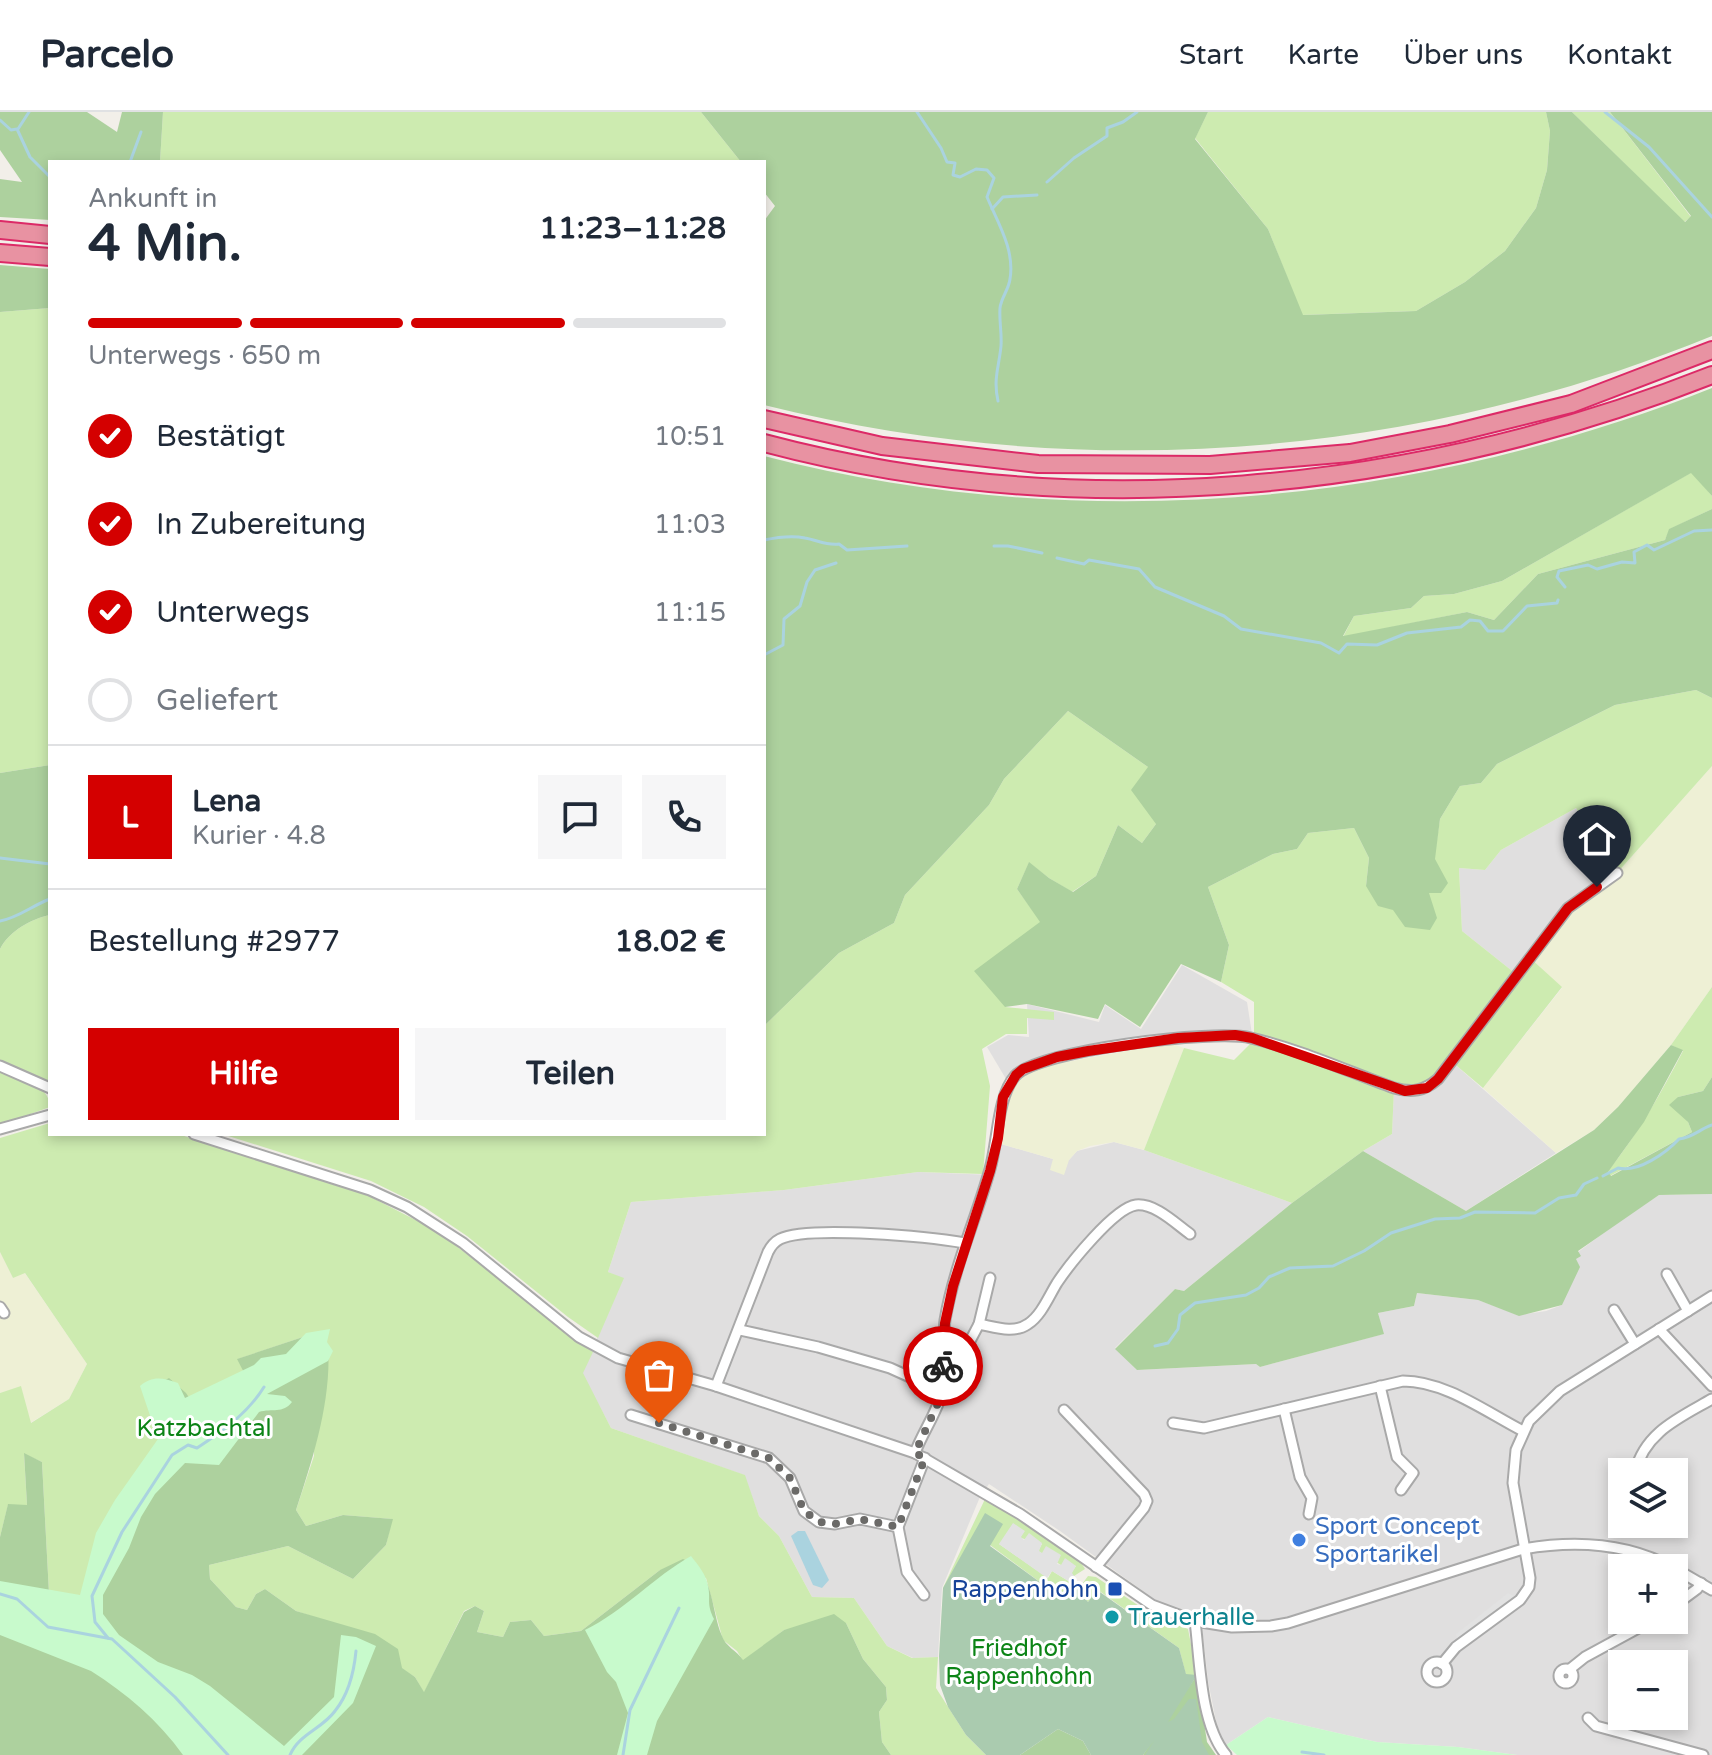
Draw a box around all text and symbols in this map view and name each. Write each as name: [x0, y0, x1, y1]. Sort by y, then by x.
text: Parcelo: [40, 32, 174, 78]
text: Start: [1179, 38, 1244, 72]
text: Karte: [1288, 38, 1359, 72]
text: Über uns: [1403, 38, 1523, 72]
text: Kontakt: [1567, 38, 1672, 72]
text: Ankunft in: [88, 183, 217, 214]
text: 11:23–11:28: [539, 210, 726, 247]
text: 4 Min.: [88, 212, 242, 275]
text: Unterwegs · 650 m: [88, 340, 321, 371]
icon: check: [88, 414, 132, 458]
text: Bestätigt: [156, 418, 285, 455]
text: 10:51: [654, 421, 726, 452]
icon: check: [88, 502, 132, 546]
text: In Zubereitung: [156, 506, 366, 543]
text: 11:03: [654, 509, 726, 540]
icon: check: [88, 590, 132, 634]
text: Unterwegs: [156, 594, 310, 631]
text: 11:15: [654, 597, 726, 628]
text: Geliefert: [156, 682, 278, 719]
button: chat: [538, 775, 622, 859]
button: phone: [642, 775, 726, 859]
text: Lena: [192, 783, 261, 820]
text: L: [121, 799, 139, 836]
pin: [1563, 805, 1631, 887]
icon: home: [1575, 817, 1619, 861]
text: Kurier · 4.8: [192, 820, 326, 851]
text: Bestellung #2977: [88, 923, 340, 960]
text: 18.02 €: [615, 923, 726, 960]
button: Hilfe: [88, 1028, 399, 1120]
button: Teilen: [415, 1028, 726, 1120]
courier: [903, 1326, 983, 1406]
pin: [625, 1341, 693, 1423]
icon: bike: [921, 1344, 965, 1388]
icon: bag: [637, 1353, 681, 1397]
park label: Katzbachtal: [137, 1414, 271, 1443]
map controls: [1608, 1458, 1688, 1730]
button: layers: [1608, 1458, 1688, 1538]
place label: Sport Concept Sportarikel: [1315, 1512, 1480, 1569]
marker: Sport Concept Sportarikel: [1290, 1531, 1308, 1549]
button: +: [1608, 1554, 1688, 1634]
place label: Rappenhohn: [951, 1575, 1099, 1604]
marker: Rappenhohn: [1106, 1580, 1124, 1598]
place label: Trauerhalle: [1128, 1603, 1255, 1632]
marker: Trauerhalle: [1103, 1608, 1121, 1626]
park label: Friedhof Rappenhohn: [945, 1634, 1093, 1691]
button: −: [1608, 1650, 1688, 1730]

